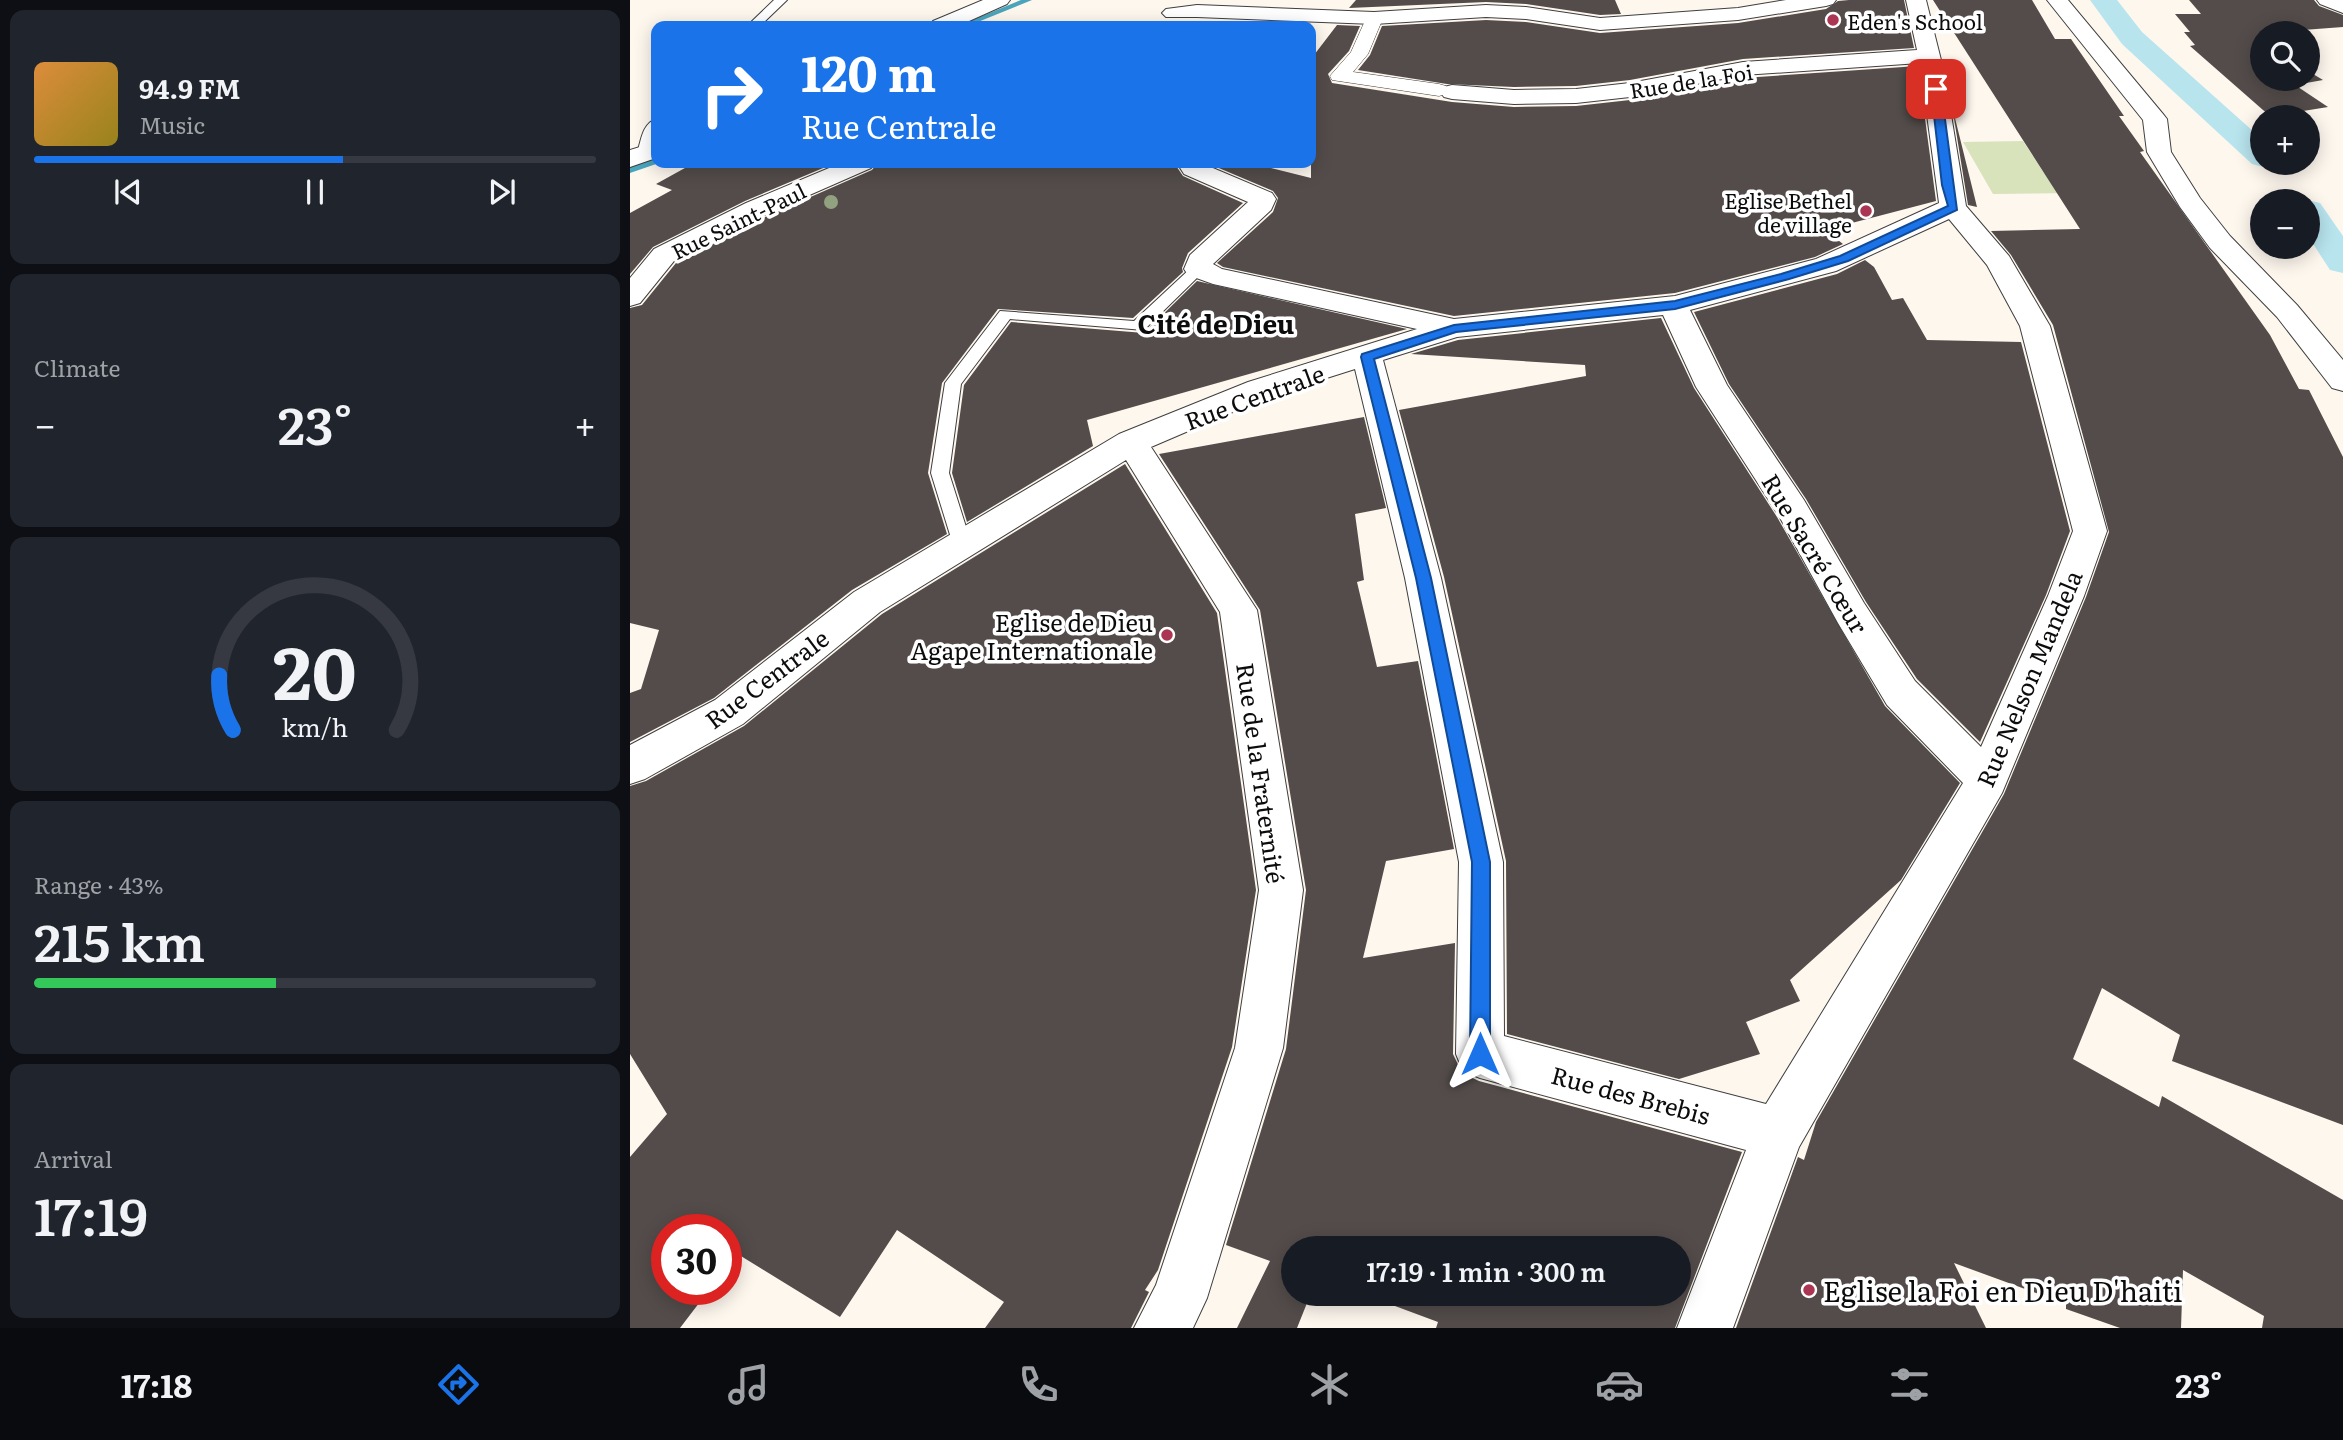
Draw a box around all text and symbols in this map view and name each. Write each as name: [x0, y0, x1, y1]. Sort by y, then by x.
place label: Eden's School: [1847, 5, 1983, 36]
marker: Eden's School: [1825, 12, 1841, 28]
map controls: [2250, 21, 2320, 259]
button: search: [2250, 21, 2320, 91]
text: 120 m: [801, 34, 936, 107]
icon: right: [686, 49, 777, 140]
street label: Rue de la Foi: [1627, 55, 1755, 105]
pin: [1906, 59, 1966, 119]
text: 94.9 FM: [139, 68, 240, 107]
icon: arrive: [1917, 70, 1955, 108]
text: Rue Centrale: [801, 101, 997, 149]
button: +: [2250, 105, 2320, 175]
text: Music: [139, 107, 205, 141]
icon: previous: [109, 173, 147, 211]
icon: pause: [296, 173, 334, 211]
icon: next: [483, 173, 521, 211]
street label: Rue Saint-Paul: [665, 174, 811, 266]
place label: Eglise Bethel de village: [1724, 184, 1852, 239]
button: −: [2250, 189, 2320, 259]
marker: Eglise Bethel de village: [1858, 203, 1874, 219]
district label: Cité de Dieu: [1138, 303, 1294, 342]
text: Climate: [34, 350, 120, 384]
street label: Rue Centrale: [1179, 354, 1329, 438]
text: 23°: [278, 384, 352, 461]
text: −: [34, 394, 56, 451]
text: +: [574, 394, 596, 451]
street label: Rue Sacré Cœur: [1754, 466, 1878, 640]
street label: Rue Nelson Mandela: [1966, 564, 2090, 792]
place label: Eglise de Dieu Agape Internationale: [911, 604, 1153, 667]
text: 20: [273, 614, 357, 722]
street label: Rue Centrale: [697, 620, 835, 736]
marker: Eglise de Dieu Agape Internationale: [1159, 627, 1175, 643]
street label: Rue de la Fraternité: [1229, 660, 1295, 886]
text: km/h: [282, 708, 348, 745]
text: Range · 43%: [34, 867, 164, 901]
text: 215 km: [34, 901, 205, 978]
position arrow: [1443, 1017, 1517, 1091]
street label: Rue des Brebis: [1548, 1056, 1714, 1132]
text: Arrival: [34, 1141, 113, 1175]
text: 17:19: [34, 1175, 148, 1252]
speed limit sign: 30: [651, 1214, 742, 1305]
text: 17:19 · 1 min · 300 m: [1366, 1251, 1606, 1290]
place label: Eglise la Foi en Dieu D'haiti: [1823, 1269, 2182, 1311]
marker: Eglise la Foi en Dieu D'haiti: [1801, 1282, 1817, 1298]
text: 17:18: [121, 1360, 192, 1408]
icon: directions: [434, 1360, 483, 1409]
icon: music: [724, 1360, 773, 1409]
icon: phone: [1014, 1360, 1063, 1409]
icon: climate: [1305, 1360, 1354, 1409]
icon: car: [1595, 1360, 1644, 1409]
icon: filters: [1885, 1360, 1934, 1409]
text: 23°: [2175, 1360, 2222, 1408]

